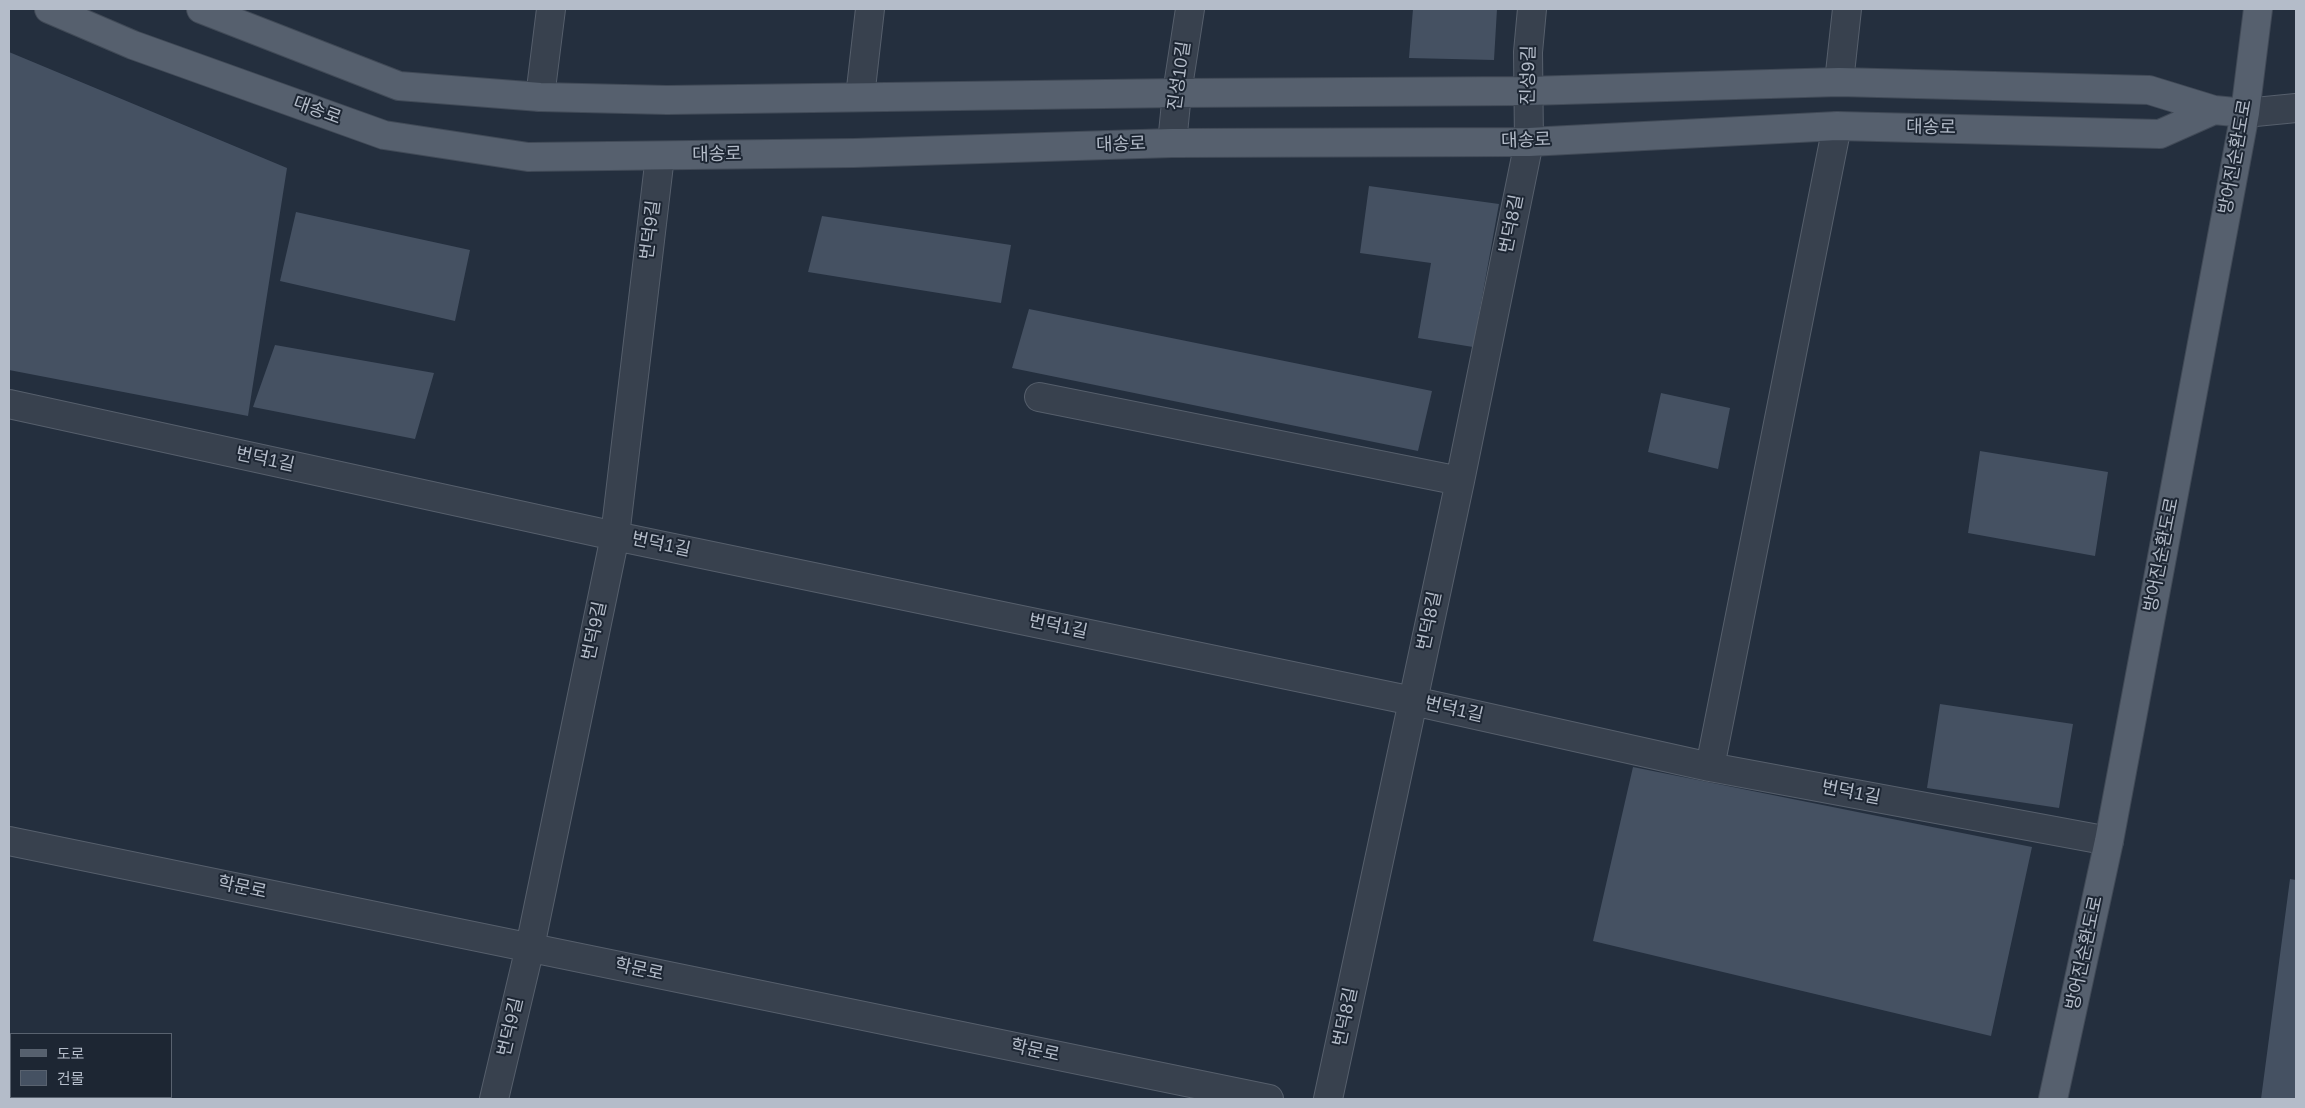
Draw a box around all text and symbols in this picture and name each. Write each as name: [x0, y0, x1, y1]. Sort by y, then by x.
street label: 진성10길: [1164, 40, 1196, 112]
street label: 진성9길: [1518, 45, 1540, 105]
street label: 대송로: [290, 92, 344, 130]
street label: 방어진순환도로: [2215, 98, 2257, 216]
street label: 대송로: [1906, 117, 1956, 139]
street label: 대송로: [1501, 129, 1551, 153]
street label: 대송로: [1096, 133, 1146, 157]
street label: 대송로: [692, 144, 742, 166]
street label: 번덕8길: [1496, 193, 1528, 255]
street label: 번덕9길: [637, 199, 665, 261]
street label: 번덕1길: [234, 443, 296, 477]
street label: 방어진순환도로: [2140, 496, 2184, 614]
street label: 번덕1길: [630, 528, 692, 562]
street label: 번덕8길: [1413, 590, 1447, 652]
street label: 번덕9길: [578, 600, 612, 662]
street label: 번덕1길: [1027, 610, 1089, 644]
street label: 번덕1길: [1422, 693, 1486, 727]
street label: 번덕1길: [1820, 777, 1882, 809]
street label: 학문로: [215, 872, 269, 904]
street label: 방어진순환도로: [2062, 894, 2108, 1012]
street label: 학문로: [612, 954, 666, 986]
street label: 번덕8길: [1329, 986, 1363, 1048]
street label: 번덕9길: [494, 995, 528, 1059]
legend: [10, 1033, 172, 1098]
street label: 학문로: [1008, 1035, 1062, 1067]
text: 도로: [57, 1045, 85, 1062]
text: 건물: [57, 1070, 85, 1087]

